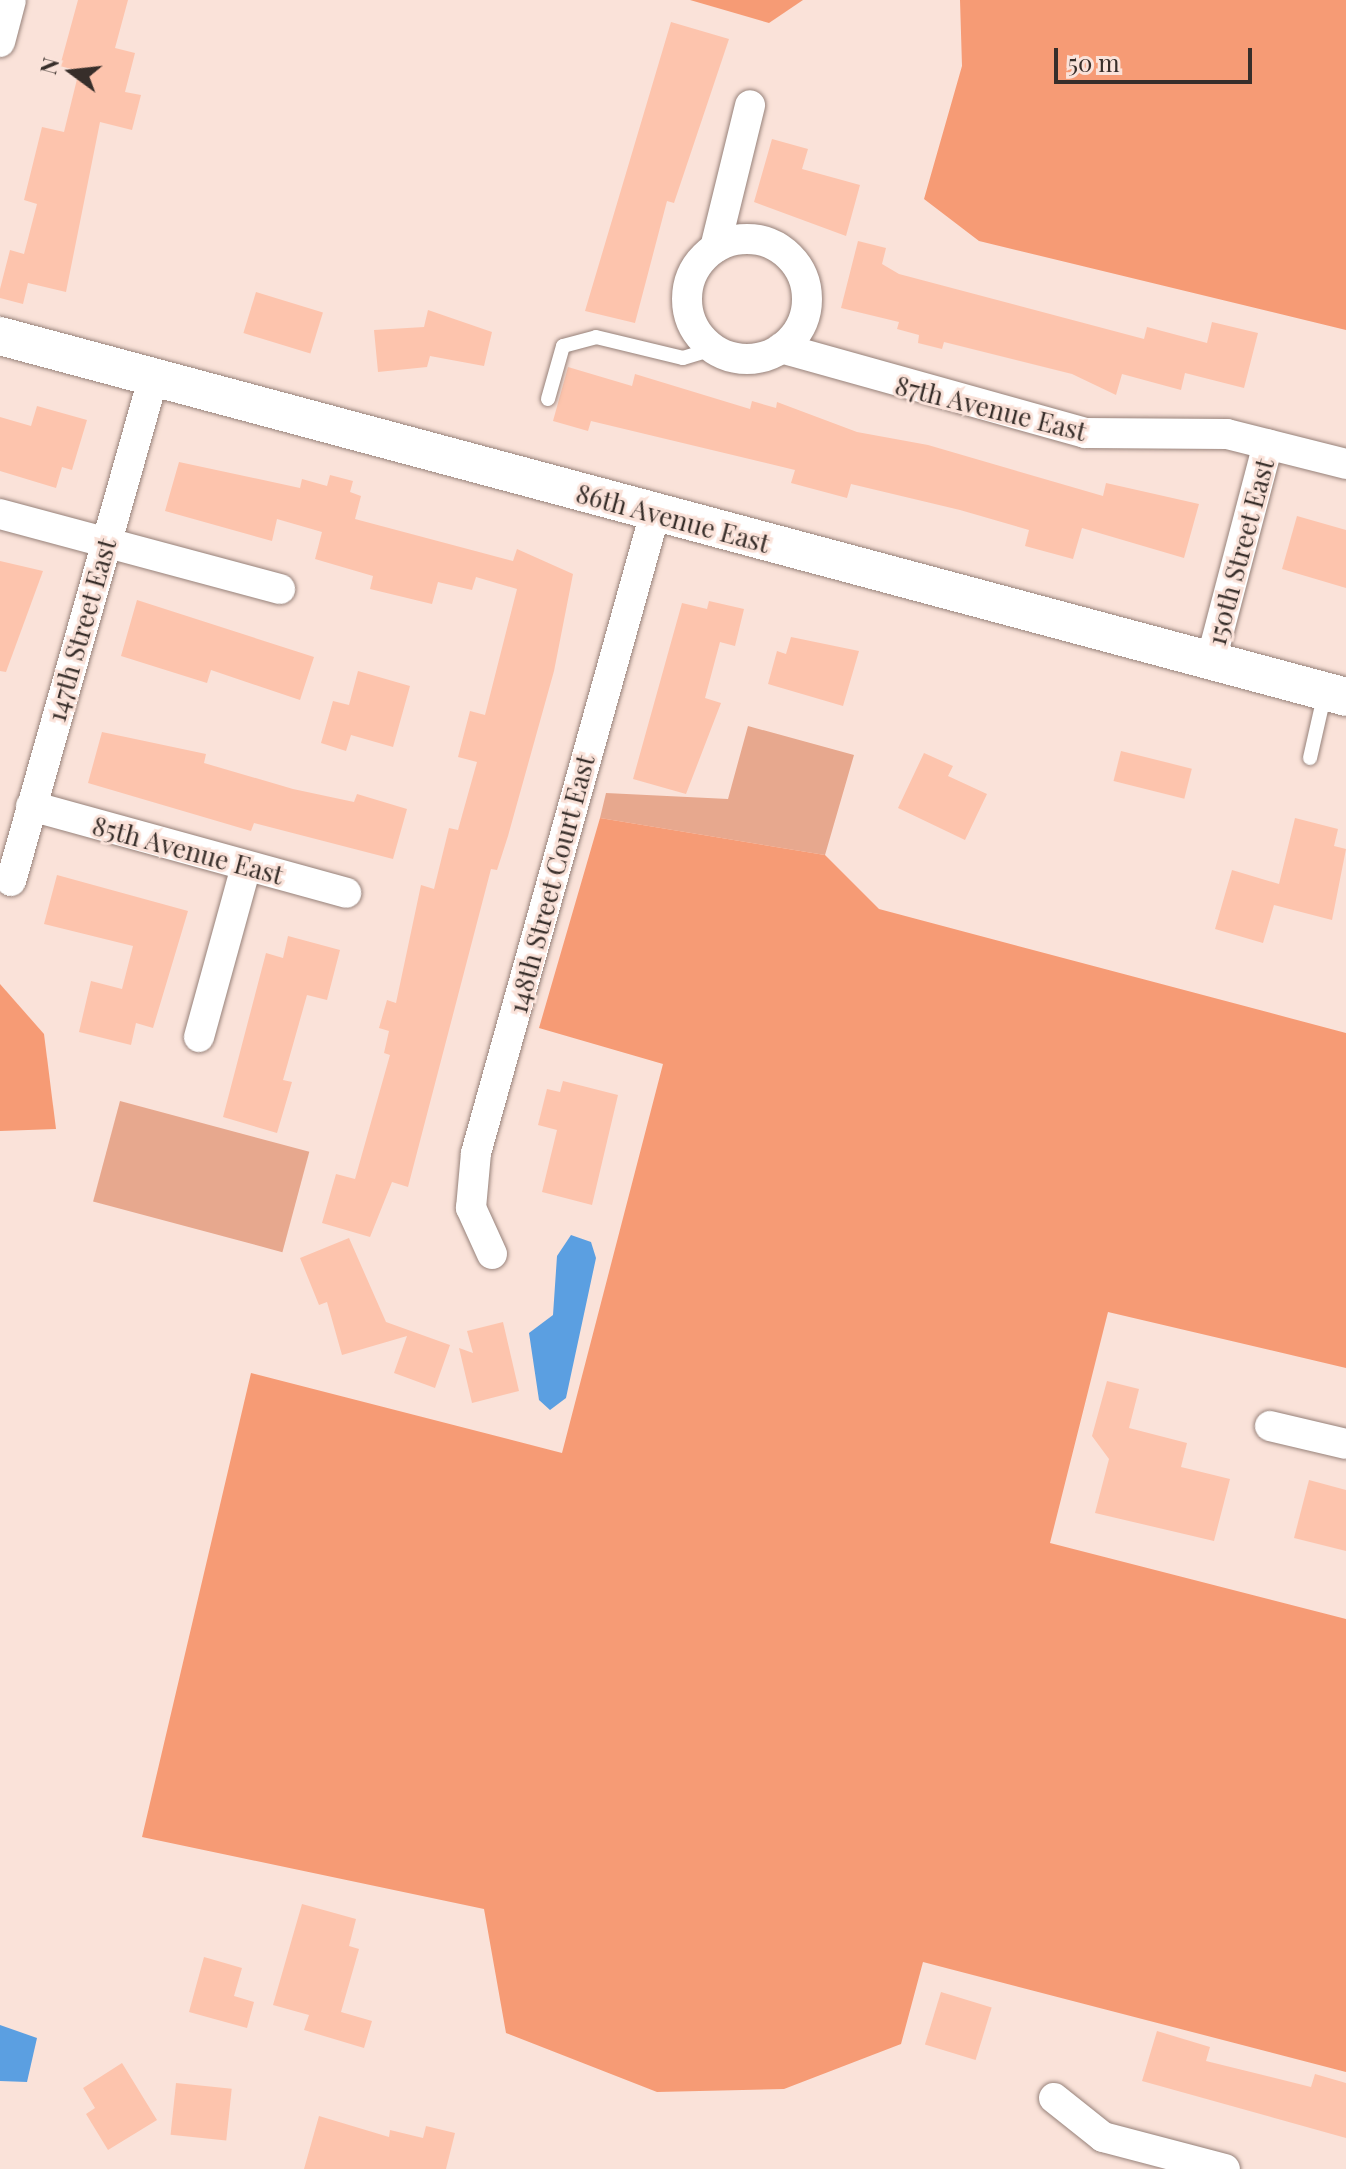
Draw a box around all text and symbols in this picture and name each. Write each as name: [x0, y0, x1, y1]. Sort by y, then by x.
north arrow: [32, 32, 112, 112]
scale bar: [1058, 32, 1256, 82]
text: 50 m: [1068, 46, 1120, 78]
text: N: [32, 54, 65, 77]
street label: 87th Avenue East: [892, 369, 1090, 447]
street label: 150th Street East: [1200, 455, 1280, 649]
street label: 86th Avenue East: [572, 477, 774, 559]
street label: 147th Street East: [40, 535, 122, 725]
street label: 148th Street Court East: [501, 751, 601, 1017]
street label: 85th Avenue East: [89, 809, 287, 891]

